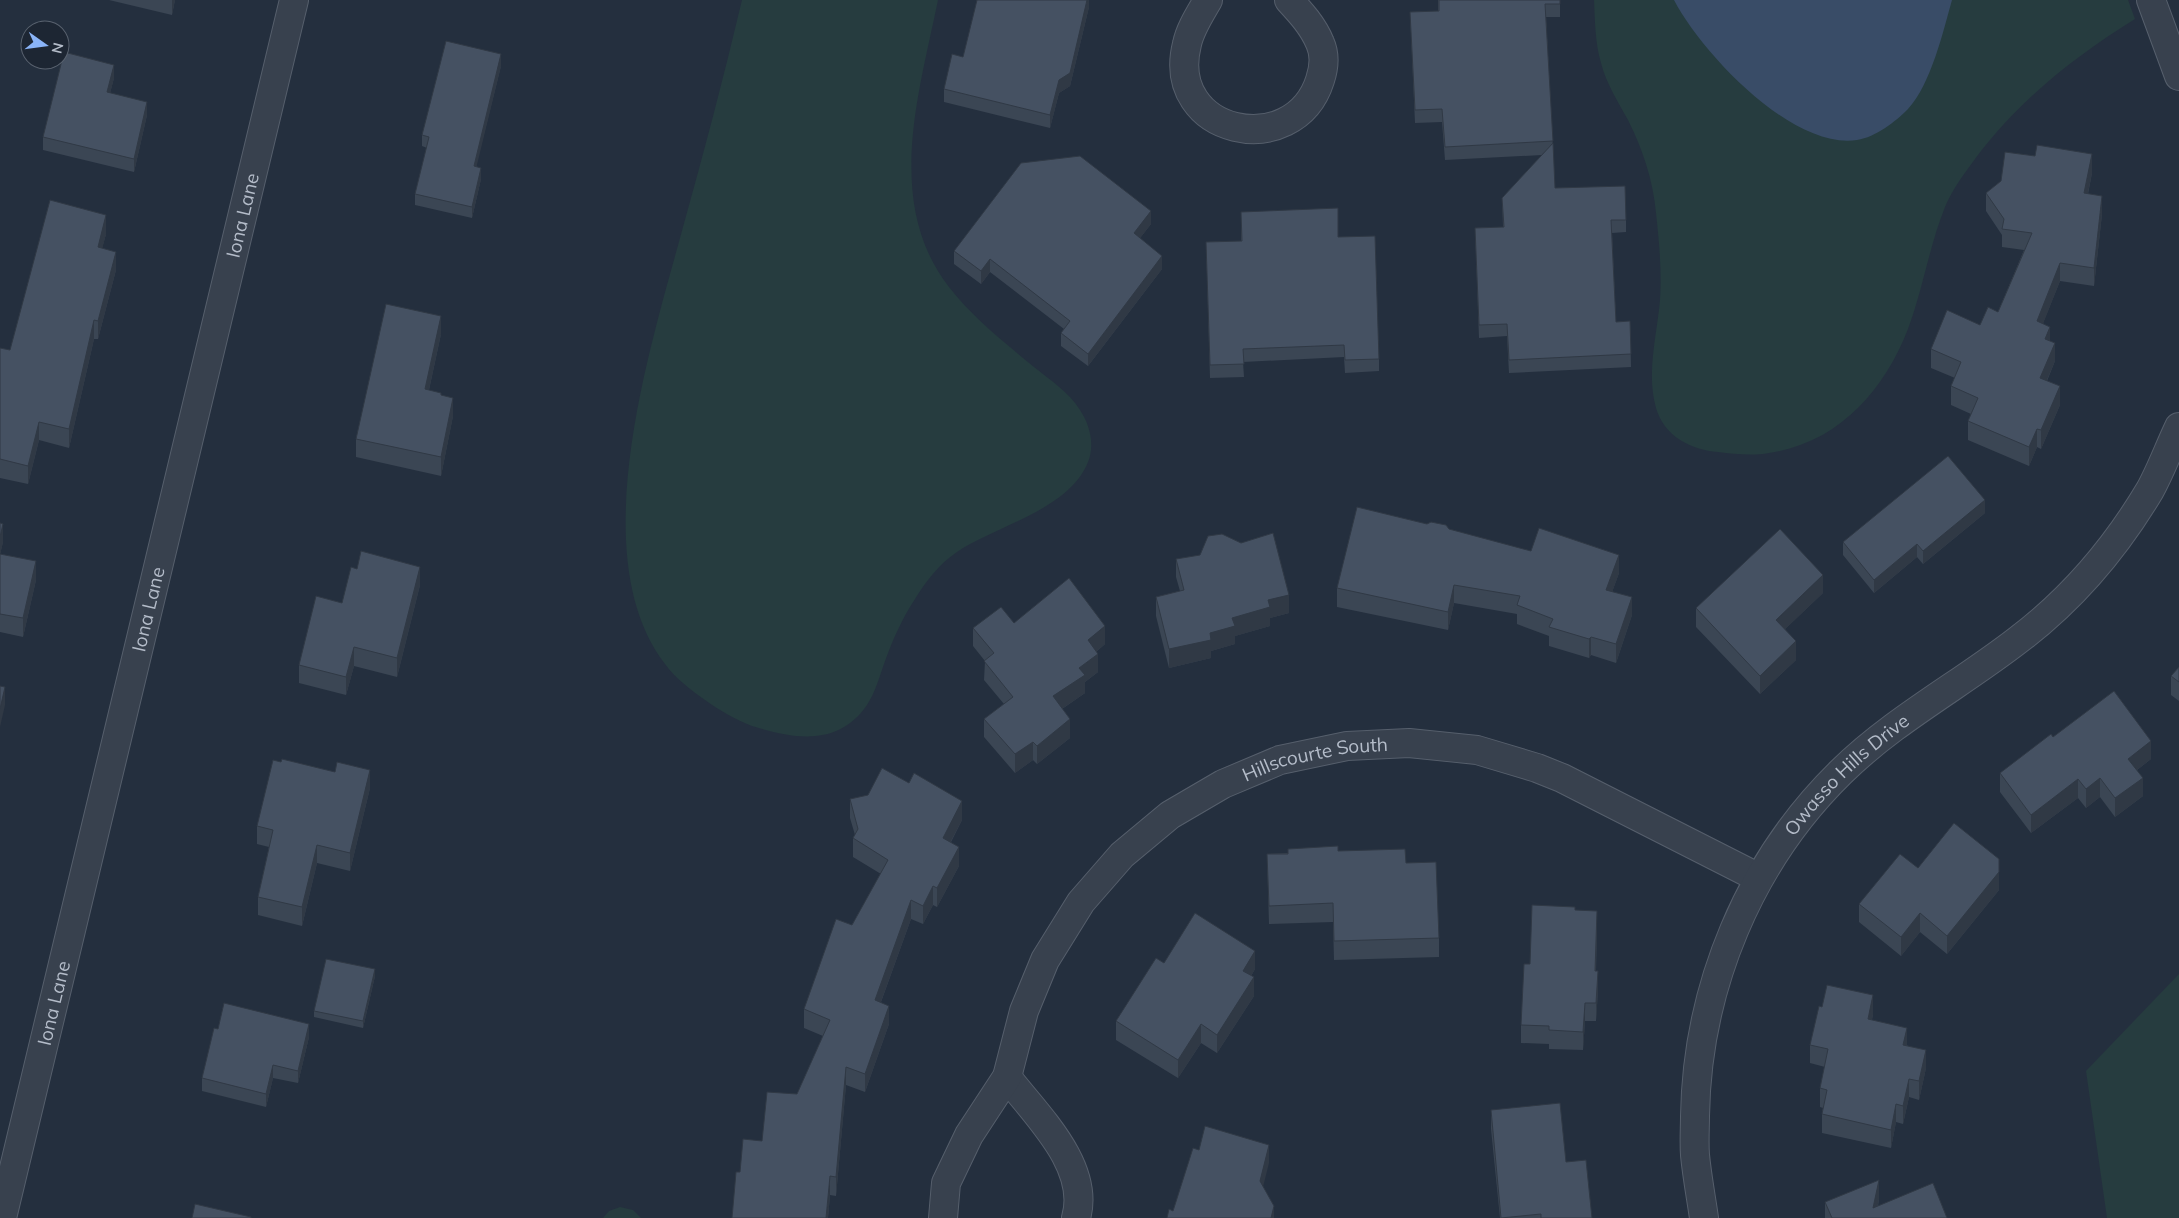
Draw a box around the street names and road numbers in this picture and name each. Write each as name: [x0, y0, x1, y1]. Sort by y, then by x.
street label: Iona Lane: [221, 171, 264, 260]
street label: Iona Lane: [126, 564, 170, 654]
street label: Owasso Hills Drive: [1779, 708, 1914, 840]
street label: Hillscourte South: [1238, 732, 1388, 787]
street label: Iona Lane: [32, 958, 75, 1048]

